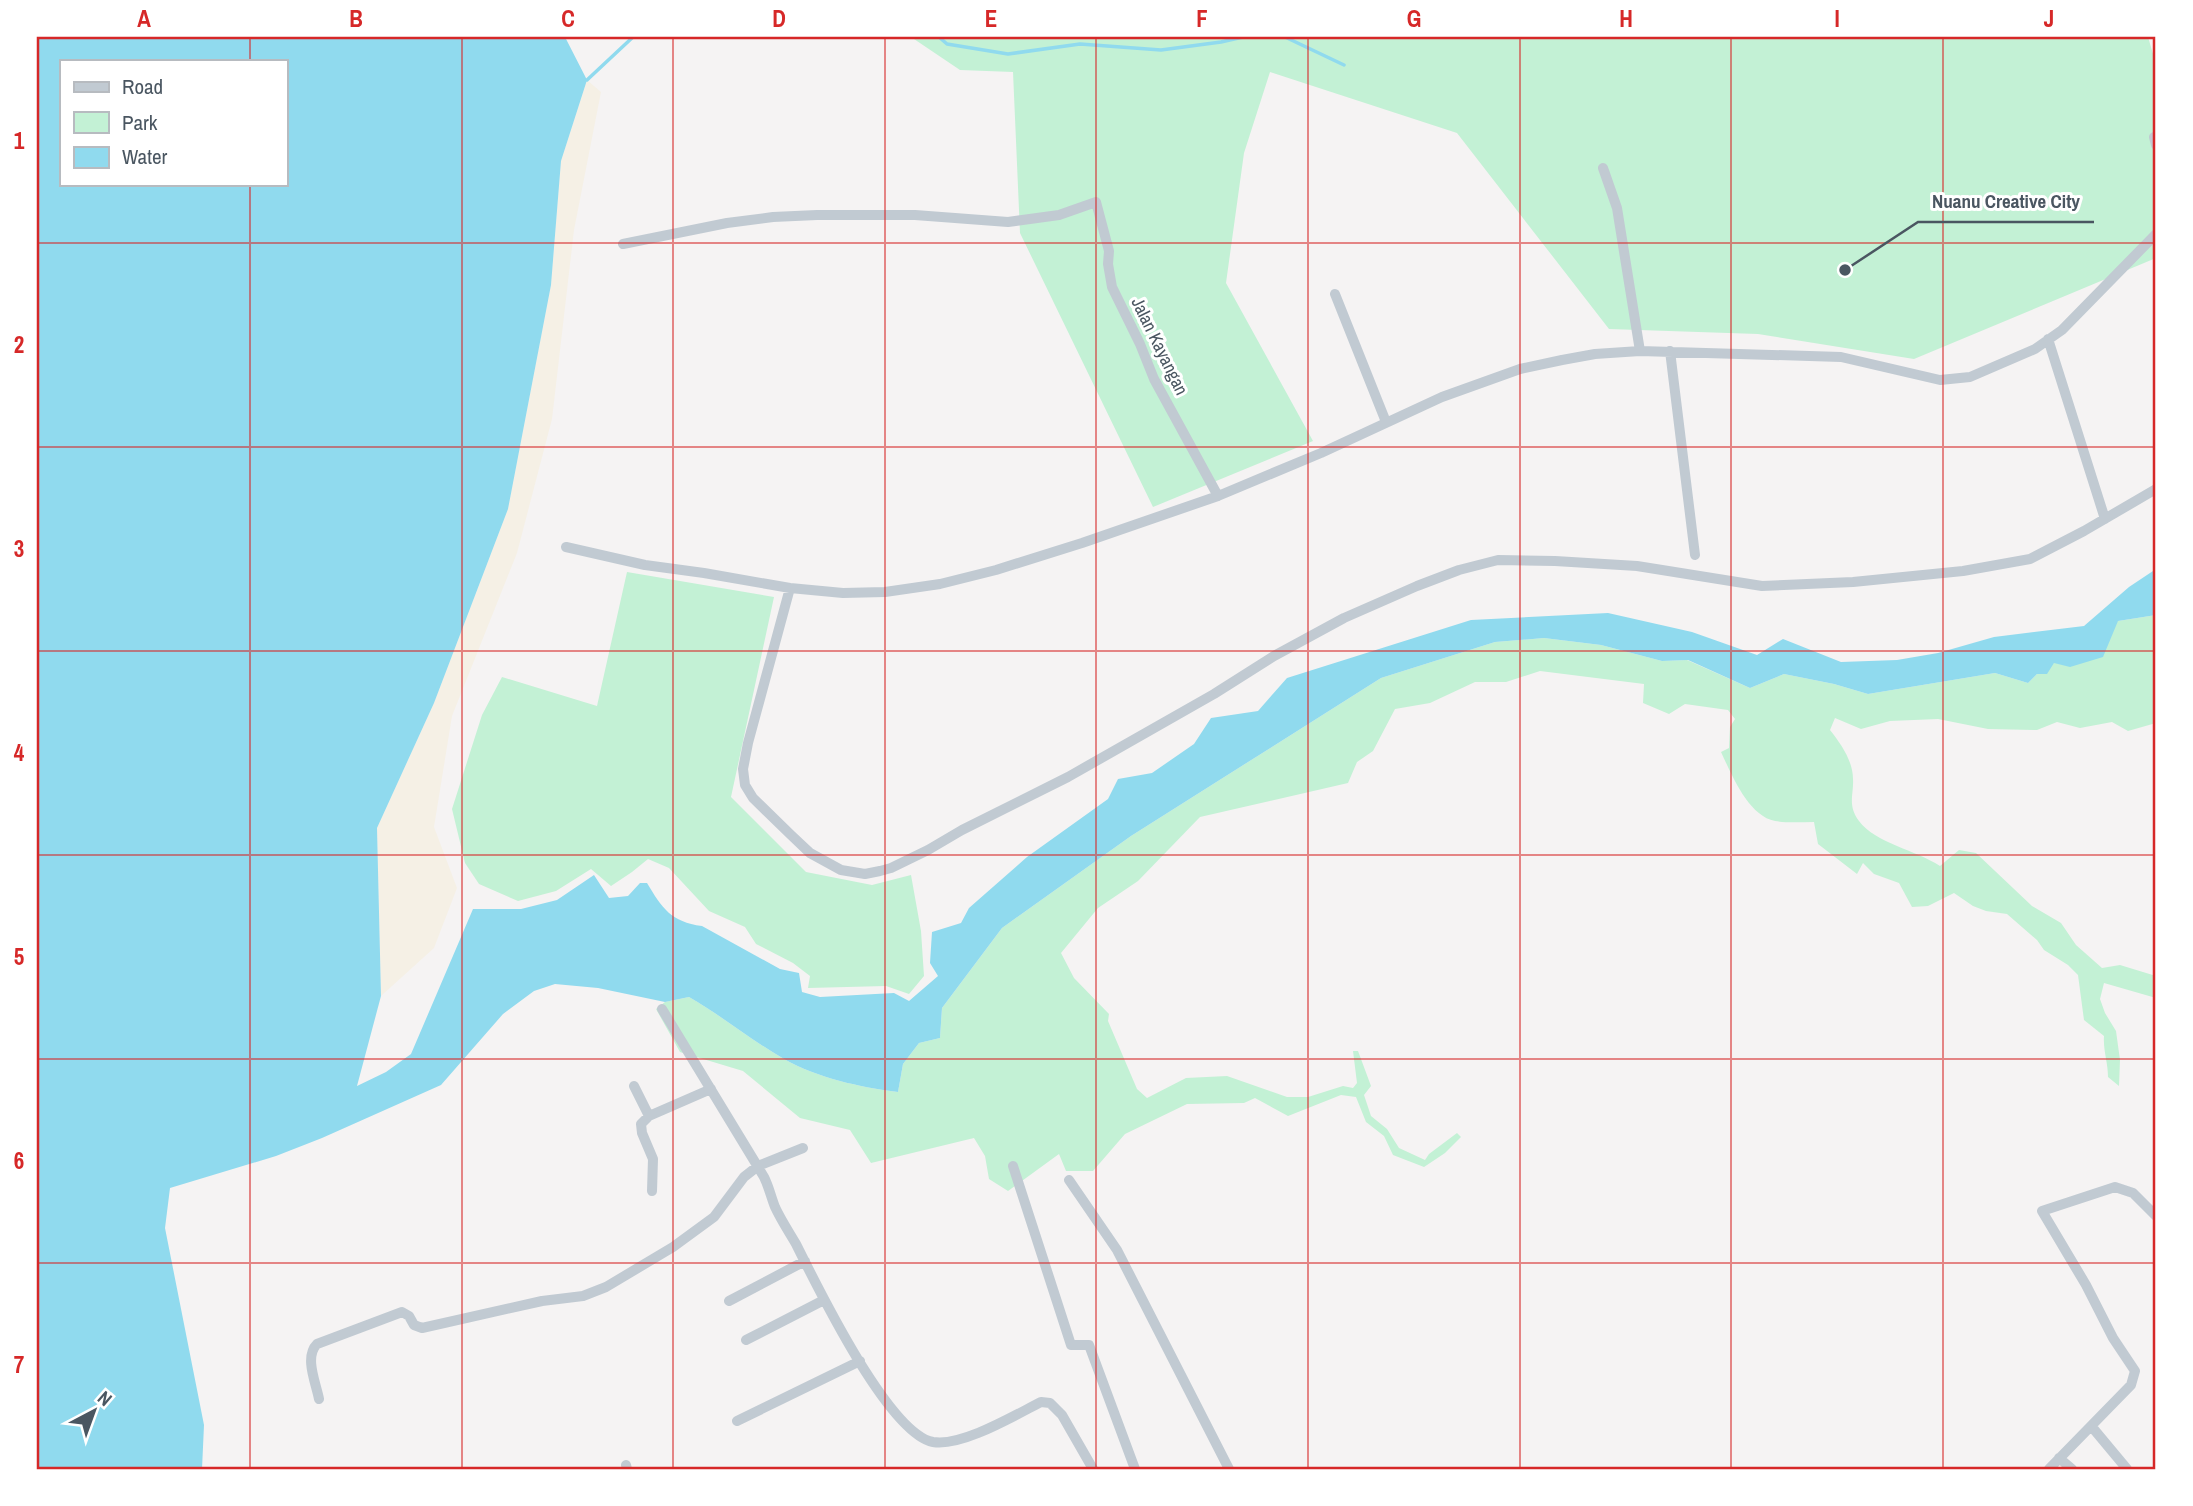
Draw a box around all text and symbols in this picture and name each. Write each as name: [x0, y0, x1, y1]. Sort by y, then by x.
text: A: [137, 3, 151, 34]
text: B: [349, 3, 363, 34]
text: C: [561, 3, 575, 34]
text: D: [772, 3, 786, 34]
text: E: [985, 3, 997, 34]
text: F: [1196, 3, 1208, 34]
text: G: [1407, 3, 1421, 34]
text: H: [1619, 3, 1633, 34]
text: I: [1834, 3, 1840, 34]
text: J: [2044, 3, 2054, 34]
legend: [60, 60, 287, 186]
text: Road: [122, 72, 163, 101]
text: Park: [122, 108, 158, 137]
text: 1: [14, 125, 25, 156]
text: Water: [122, 142, 168, 171]
callout: Nuanu Creative City: [1918, 182, 2094, 222]
text: Nuanu Creative City: [1932, 188, 2080, 214]
street label: Jalan Kayangan: [1126, 293, 1194, 399]
text: 2: [14, 329, 24, 360]
text: 3: [14, 533, 24, 564]
text: 4: [14, 737, 25, 768]
text: 5: [14, 941, 24, 972]
text: 6: [14, 1145, 24, 1176]
text: 7: [14, 1349, 24, 1380]
north arrow: [60, 1376, 130, 1446]
text: N: [92, 1385, 118, 1412]

